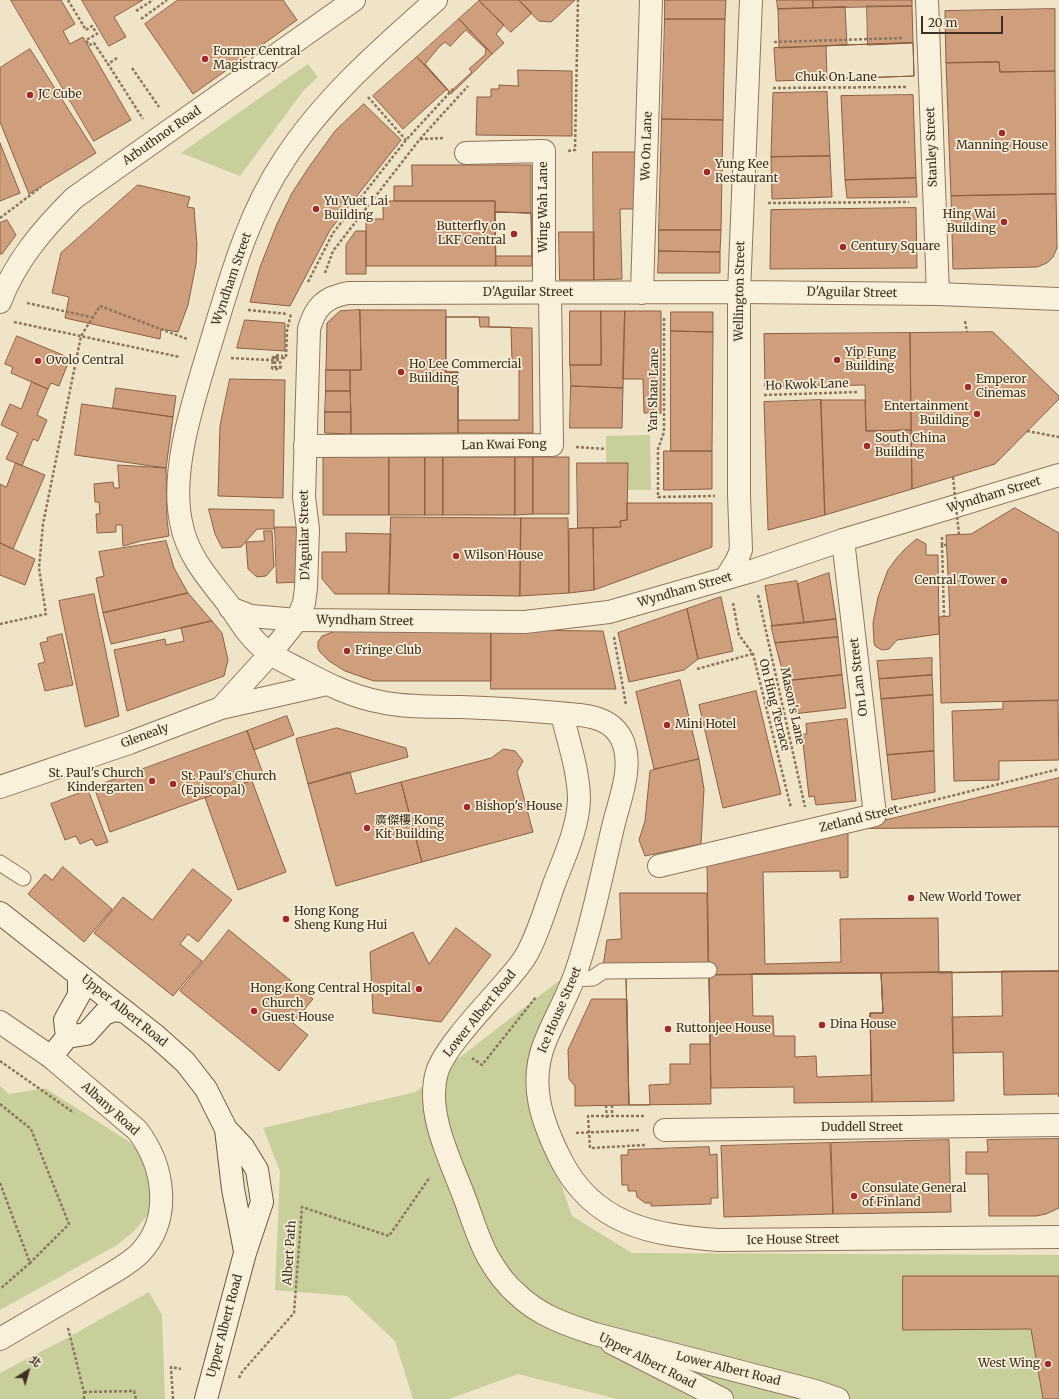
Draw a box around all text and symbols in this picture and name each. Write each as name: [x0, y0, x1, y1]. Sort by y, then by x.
scale bar: [923, 8, 1005, 34]
text: 20 m: [928, 15, 957, 30]
place label: Former Central Magistracy: [213, 45, 301, 73]
marker: Former Central Magistracy: [200, 54, 210, 64]
street label: Chuk On Lane: [795, 71, 877, 85]
place label: JC Cube: [38, 88, 82, 102]
marker: JC Cube: [25, 90, 35, 100]
street label: Arbuthnot Road: [120, 104, 204, 168]
street label: Stanley Street: [923, 107, 941, 187]
street label: Wo On Lane: [639, 111, 655, 181]
marker: Manning House: [997, 128, 1007, 138]
place label: Manning House: [956, 139, 1048, 153]
place label: Yung Kee Restaurant: [715, 158, 778, 186]
street label: Wing Wah Lane: [537, 162, 551, 252]
marker: Yung Kee Restaurant: [702, 167, 712, 177]
place label: Yu Yuet Lai Building: [324, 195, 388, 223]
marker: Yu Yuet Lai Building: [311, 204, 321, 214]
place label: Hing Wai Building: [943, 208, 996, 236]
marker: Hing Wai Building: [999, 217, 1009, 227]
place label: Butterfly on LKF Central: [437, 220, 506, 248]
marker: Butterfly on LKF Central: [509, 229, 519, 239]
street label: Wyndham Street: [209, 231, 255, 327]
place label: Century Square: [851, 240, 940, 254]
street label: Wellington Street: [732, 241, 748, 341]
marker: Century Square: [838, 242, 848, 252]
street label: D'Aguilar Street: [807, 285, 897, 301]
street label: D'Aguilar Street: [483, 286, 573, 300]
place label: Yip Fung Building: [845, 346, 896, 374]
street label: Yan Shau Lane: [646, 348, 662, 432]
place label: Ovolo Central: [46, 354, 124, 368]
marker: Yip Fung Building: [832, 355, 842, 365]
marker: Ovolo Central: [33, 356, 43, 366]
place label: Ho Lee Commercial Building: [409, 358, 521, 386]
marker: Ho Lee Commercial Building: [396, 367, 406, 377]
place label: Emperor Cinemas: [976, 373, 1027, 401]
street label: Ho Kwok Lane: [765, 376, 849, 394]
marker: Emperor Cinemas: [963, 382, 973, 392]
place label: Entertainment Building: [884, 400, 969, 428]
marker: Entertainment Building: [972, 409, 982, 419]
place label: South China Building: [875, 432, 946, 460]
street label: Lan Kwai Fong: [461, 437, 547, 453]
marker: South China Building: [862, 441, 872, 451]
street label: Wyndham Street: [945, 474, 1043, 516]
street label: D'Aguilar Street: [297, 490, 313, 580]
place label: Wilson House: [464, 549, 543, 563]
marker: Wilson House: [451, 551, 461, 561]
street label: Wyndham Street: [636, 570, 734, 610]
place label: Central Tower: [915, 574, 996, 588]
marker: Central Tower: [999, 576, 1009, 586]
street label: Wyndham Street: [316, 613, 414, 629]
street label: On Lan Street: [847, 637, 871, 717]
place label: Fringe Club: [355, 644, 421, 658]
marker: Fringe Club: [342, 646, 352, 656]
street label: On Hing Terrace: [756, 657, 792, 753]
street label: Mason's Lane: [777, 666, 807, 746]
place label: Mini Hotel: [675, 718, 736, 732]
marker: Mini Hotel: [662, 720, 672, 730]
street label: Glenealy: [119, 721, 171, 751]
place label: St. Paul's Church Kindergarten: [48, 767, 144, 795]
place label: St. Paul's Church (Episcopal): [181, 770, 277, 798]
marker: St. Paul's Church Kindergarten: [147, 776, 157, 786]
marker: St. Paul's Church (Episcopal): [168, 779, 178, 789]
place label: Bishop's House: [475, 800, 562, 814]
marker: Bishop's House: [462, 802, 472, 812]
street label: Zetland Street: [818, 802, 900, 836]
place label: 廣傑樓 Kong Kit Building: [375, 814, 444, 842]
marker: 廣傑樓 Kong Kit Building: [362, 823, 372, 833]
place label: New World Tower: [919, 891, 1021, 905]
marker: New World Tower: [906, 893, 916, 903]
place label: Hong Kong Sheng Kung Hui: [294, 905, 388, 933]
marker: Hong Kong Sheng Kung Hui: [281, 914, 291, 924]
street label: Ice House Street: [535, 965, 585, 1055]
street label: Lower Albert Road: [441, 968, 519, 1060]
street label: Upper Albert Road: [78, 972, 170, 1050]
place label: Hong Kong Central Hospital: [250, 982, 411, 996]
marker: Hong Kong Central Hospital: [414, 984, 424, 994]
place label: Church Guest House: [262, 997, 334, 1025]
marker: Church Guest House: [249, 1006, 259, 1016]
place label: Dina House: [830, 1018, 896, 1032]
marker: Dina House: [817, 1020, 827, 1030]
place label: Ruttonjee House: [676, 1022, 771, 1036]
marker: Ruttonjee House: [663, 1024, 673, 1034]
street label: Albany Road: [78, 1079, 142, 1139]
street label: Duddell Street: [821, 1121, 903, 1135]
place label: Consulate General of Finland: [862, 1182, 967, 1210]
marker: Consulate General of Finland: [849, 1191, 859, 1201]
street label: Albert Path: [281, 1220, 299, 1286]
street label: Ice House Street: [747, 1232, 839, 1248]
street label: Upper Albert Road: [204, 1273, 246, 1379]
street label: Upper Albert Road: [596, 1330, 698, 1392]
street label: Lower Albert Road: [674, 1349, 782, 1389]
north arrow: [8, 1351, 48, 1391]
text: 北: [27, 1353, 44, 1370]
place label: West Wing: [978, 1357, 1040, 1371]
marker: West Wing: [1043, 1359, 1053, 1369]

